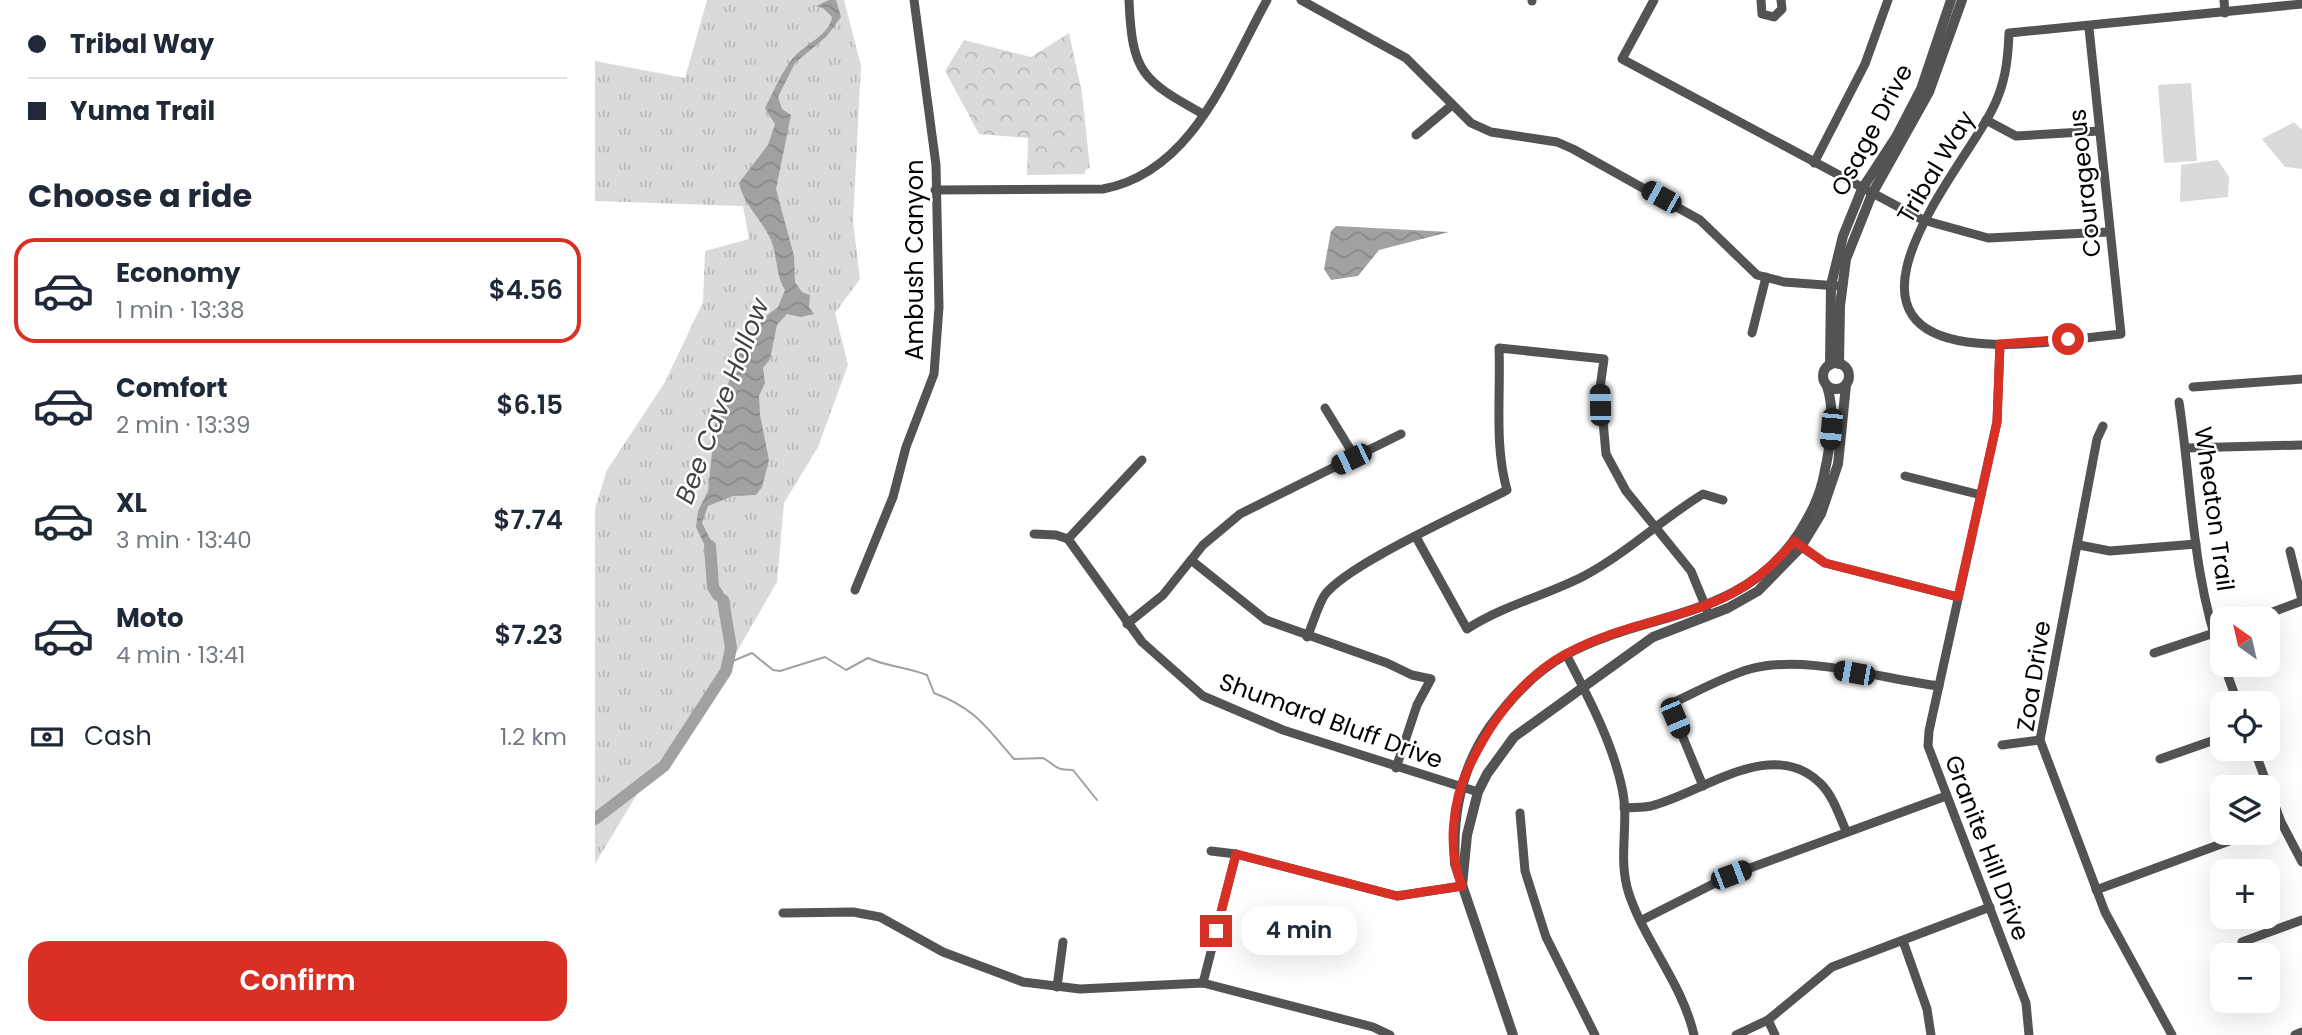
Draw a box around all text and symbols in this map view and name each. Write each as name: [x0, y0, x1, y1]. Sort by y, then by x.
text: Tribal Way: [70, 26, 214, 62]
street label: Osage Drive: [1823, 58, 1920, 202]
text: Yuma Trail: [70, 93, 215, 129]
street label: Tribal Way: [1889, 104, 1982, 229]
street label: Courageous: [2060, 107, 2109, 259]
street label: Ambush Canyon: [898, 159, 931, 361]
text: Choose a ride: [28, 173, 252, 218]
car: [1638, 178, 1685, 216]
text: Economy: [116, 255, 240, 291]
icon: car: [32, 259, 95, 322]
text: $4.56: [489, 272, 563, 308]
water label: Bee Cave Hollow: [666, 292, 778, 509]
text: 1 min · 13:38: [116, 294, 245, 326]
route start: [2052, 323, 2084, 355]
text: Comfort: [116, 370, 228, 406]
icon: car: [32, 374, 95, 437]
car: [1590, 384, 1611, 426]
text: $6.15: [496, 387, 563, 423]
car: [1819, 407, 1844, 451]
text: 2 min · 13:39: [116, 409, 250, 441]
street label: Wheaton Trail: [2187, 425, 2242, 593]
car: [1328, 440, 1375, 478]
text: XL: [116, 485, 147, 521]
icon: car: [32, 489, 95, 552]
text: $7.74: [494, 502, 563, 538]
text: 3 min · 13:40: [116, 524, 252, 556]
text: Moto: [116, 600, 184, 636]
icon: car: [32, 604, 95, 667]
north arrow: [2210, 607, 2280, 677]
map controls: [2210, 607, 2280, 1013]
text: $7.23: [494, 617, 563, 653]
street label: Zoa Drive: [2009, 618, 2058, 733]
text: 4 min · 13:41: [116, 639, 245, 671]
car: [1832, 659, 1877, 687]
street label: Shumard Bluff Drive: [1215, 665, 1448, 776]
button: locate: [2210, 691, 2280, 761]
car: [1658, 695, 1693, 741]
icon: cash: [28, 718, 66, 756]
text: Cash: [84, 718, 152, 754]
text: 1.2 km: [500, 721, 567, 753]
street label: Granite Hill Drive: [1937, 750, 2038, 945]
button: layers: [2210, 775, 2280, 845]
car: [1708, 858, 1755, 892]
button: +: [2210, 859, 2280, 929]
callout: 4 min: [1241, 906, 1356, 956]
text: 4 min: [1266, 914, 1332, 946]
route end: [1200, 915, 1232, 947]
button: Confirm: [28, 941, 567, 1021]
button: −: [2210, 943, 2280, 1013]

